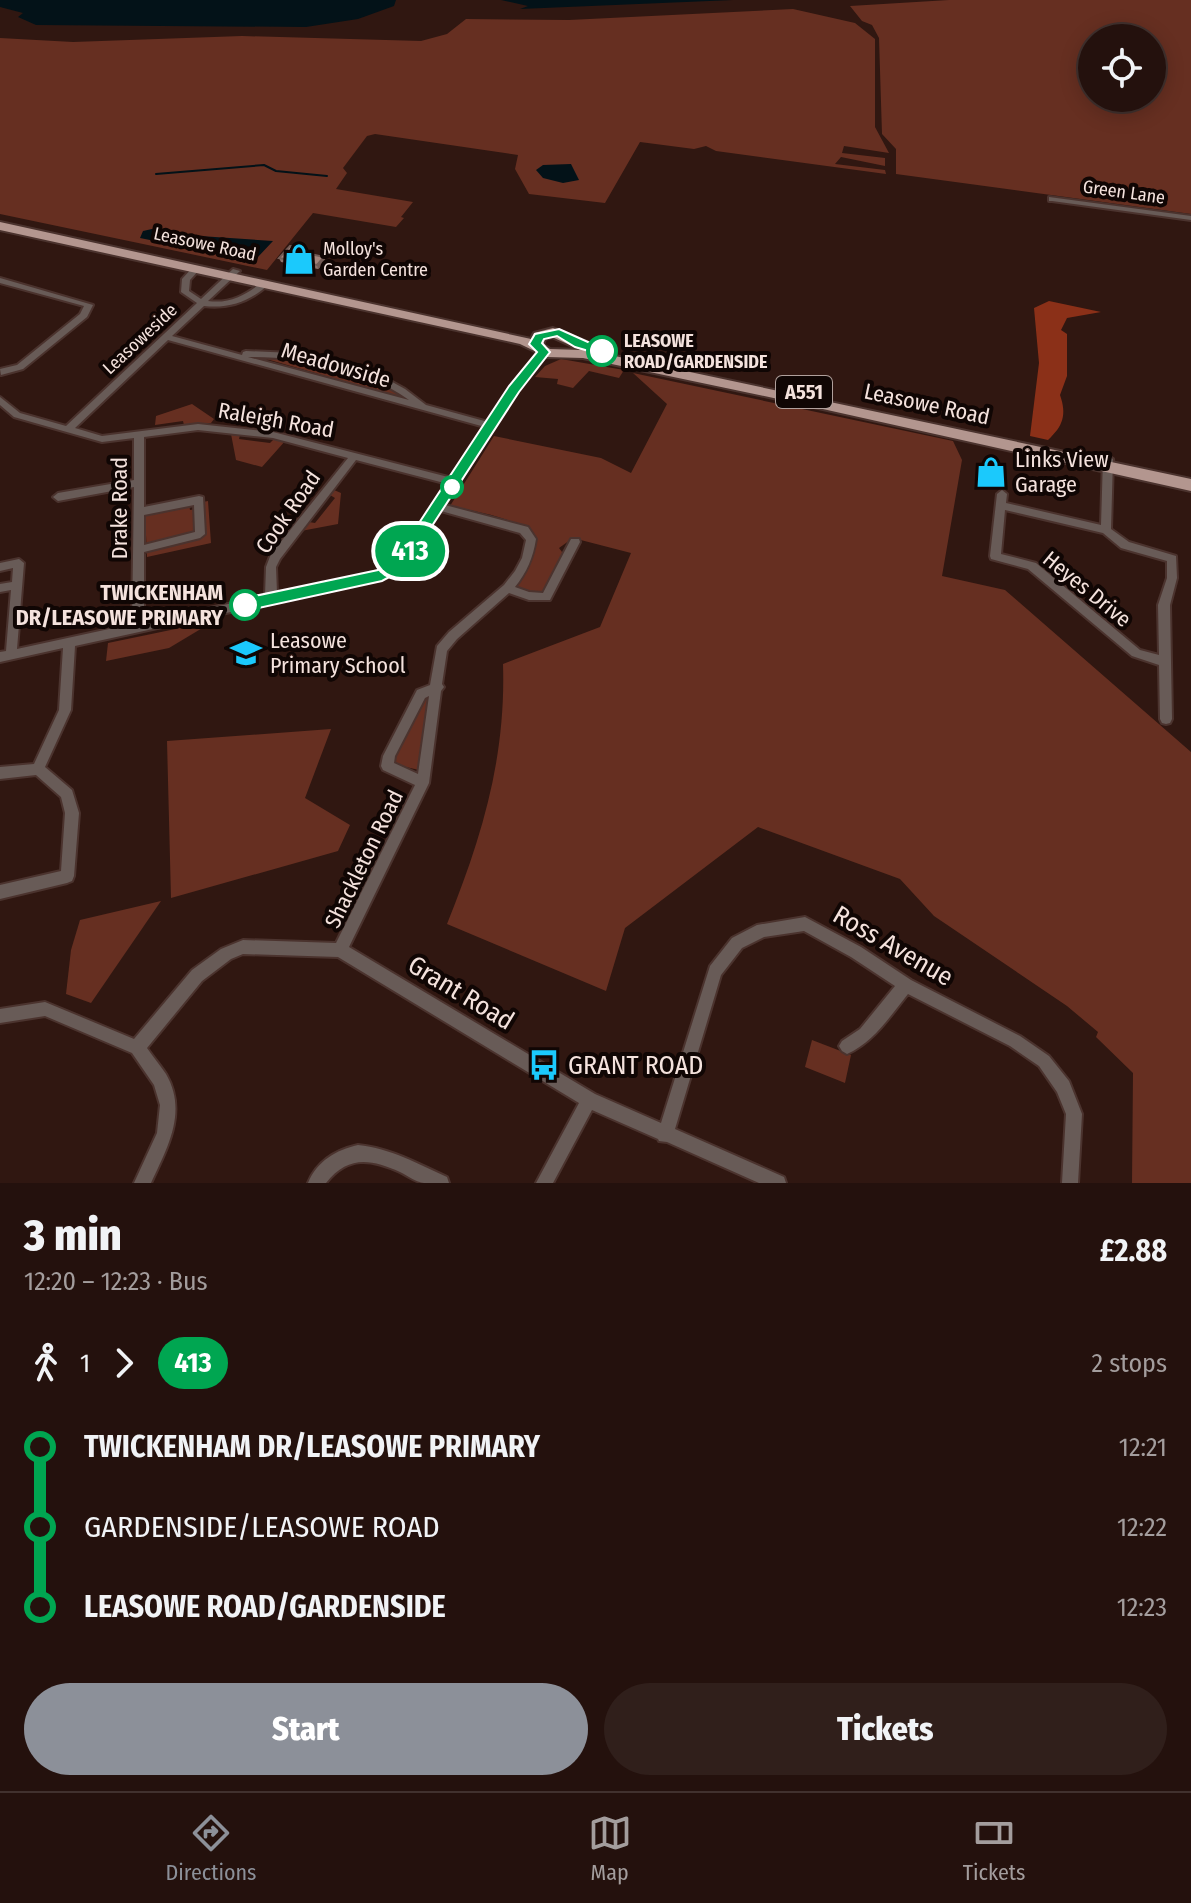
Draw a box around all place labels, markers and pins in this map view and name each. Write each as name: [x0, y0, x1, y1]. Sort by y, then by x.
place label: Molloy's Garden Centre: [323, 238, 428, 281]
shop icon: Molloy's Garden Centre: [282, 242, 316, 276]
place label: LEASOWE ROAD/GARDENSIDE: [624, 330, 768, 373]
marker: LEASOWE ROAD/GARDENSIDE: [587, 336, 617, 366]
place label: Links View Garage: [1015, 446, 1109, 498]
shop icon: Links View Garage: [974, 455, 1008, 489]
unlabelled marker: [441, 476, 463, 498]
place label: TWICKENHAM DR/LEASOWE PRIMARY: [16, 579, 224, 631]
marker: TWICKENHAM DR/LEASOWE PRIMARY: [230, 590, 260, 620]
place label: Leasowe Primary School: [270, 627, 406, 679]
school or university icon: Leasowe Primary School: [229, 636, 263, 670]
bus stop icon: GRANT ROAD: [527, 1048, 561, 1082]
place label: GRANT ROAD: [568, 1050, 703, 1081]

